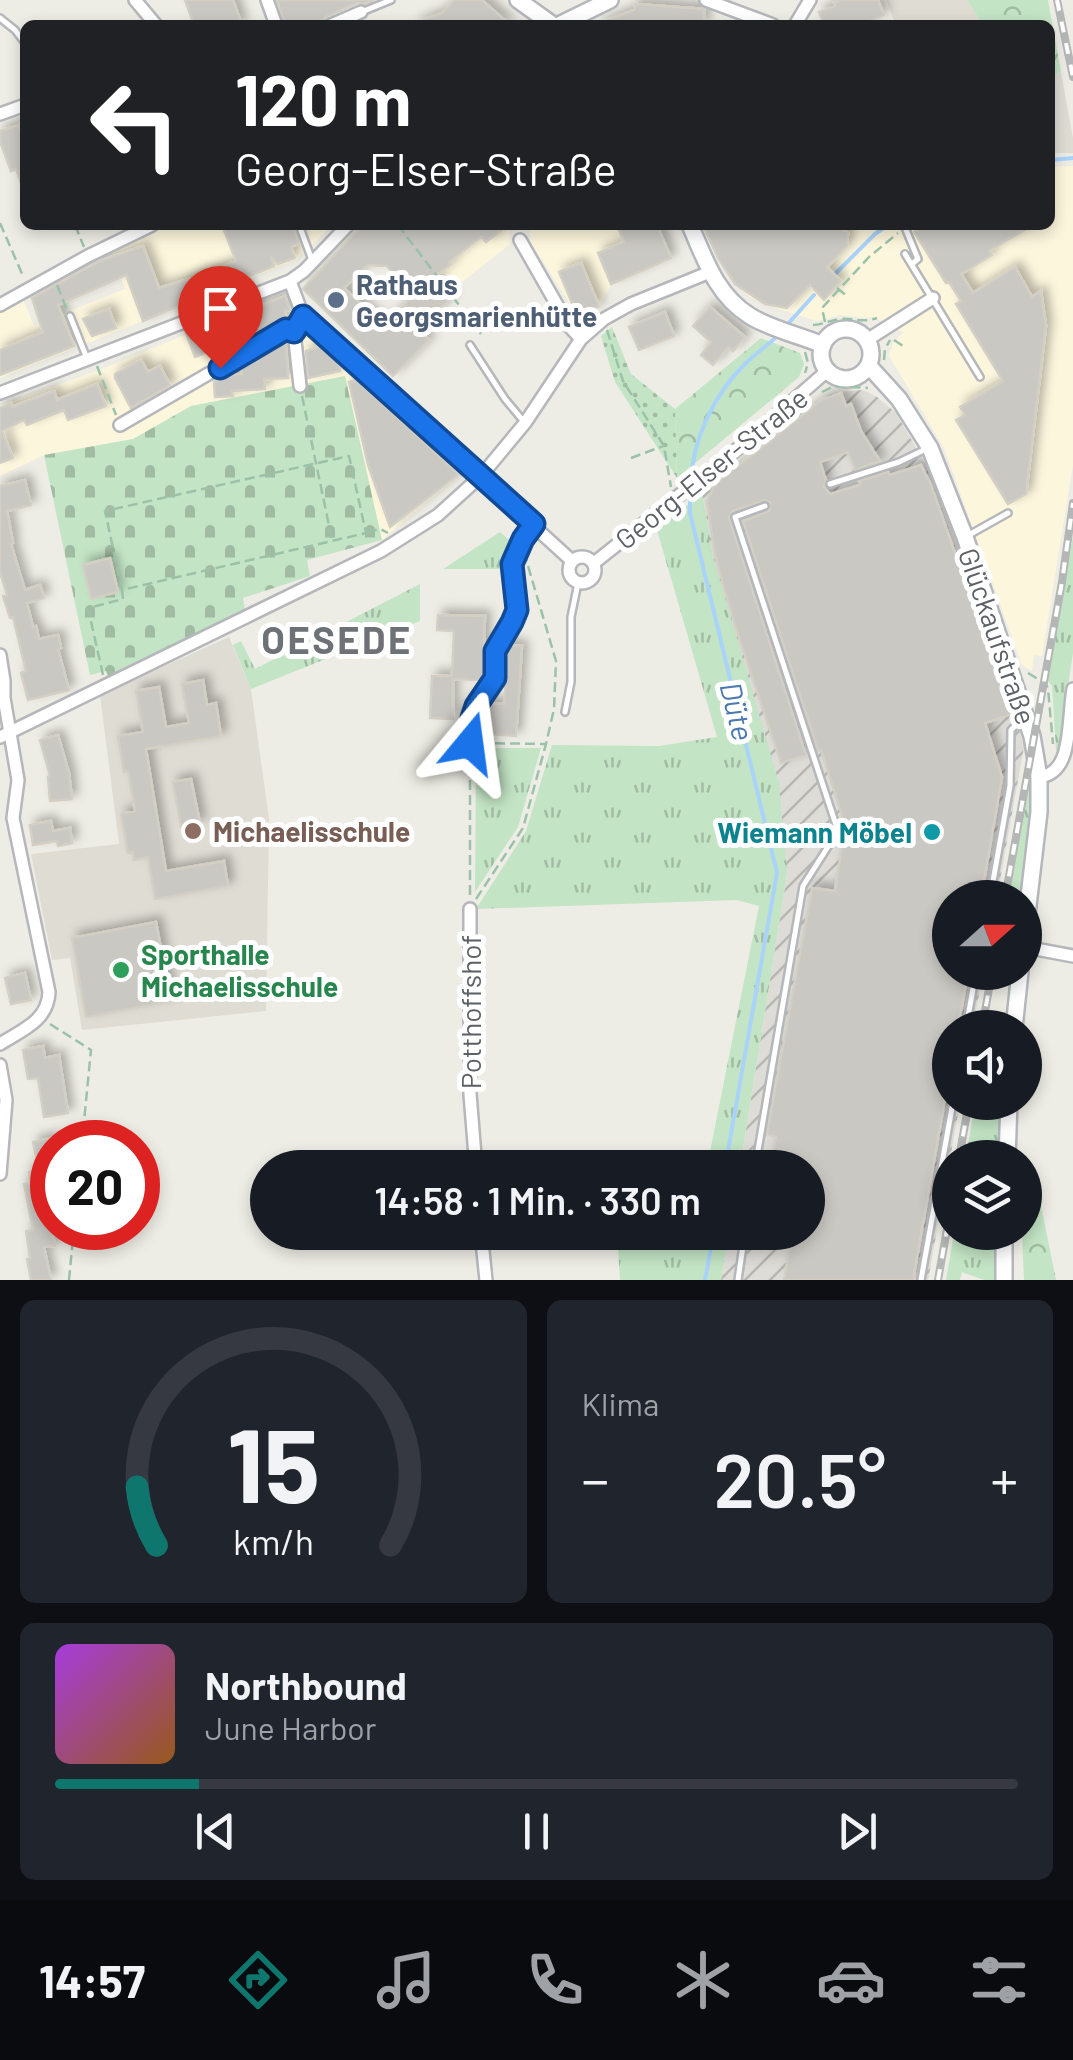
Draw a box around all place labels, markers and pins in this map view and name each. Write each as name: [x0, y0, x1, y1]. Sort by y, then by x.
pin: [178, 266, 263, 369]
place label: Rathaus Georgsmarienhütte: [356, 267, 597, 333]
marker: Rathaus Georgsmarienhütte: [325, 289, 347, 311]
place label: Michaelisschule: [213, 814, 410, 848]
place label: Wiemann Möbel: [717, 815, 912, 849]
marker: Michaelisschule: [182, 820, 204, 842]
marker: Wiemann Möbel: [921, 821, 943, 843]
place label: Sporthalle Michaelisschule: [141, 937, 338, 1003]
marker: Sporthalle Michaelisschule: [110, 959, 132, 981]

